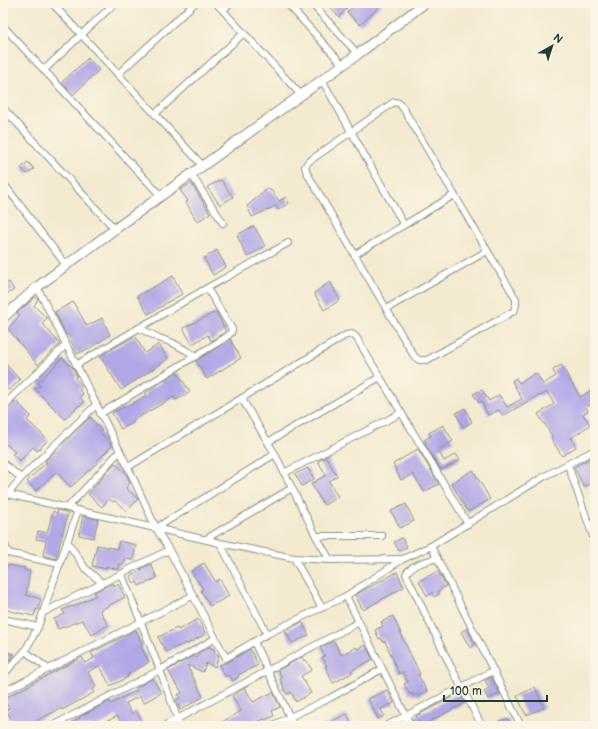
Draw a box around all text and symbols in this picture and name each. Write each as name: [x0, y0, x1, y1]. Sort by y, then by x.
north arrow: [532, 26, 572, 66]
text: N: [551, 31, 565, 46]
scale bar: [444, 677, 547, 703]
text: 100 m: [450, 684, 482, 699]

